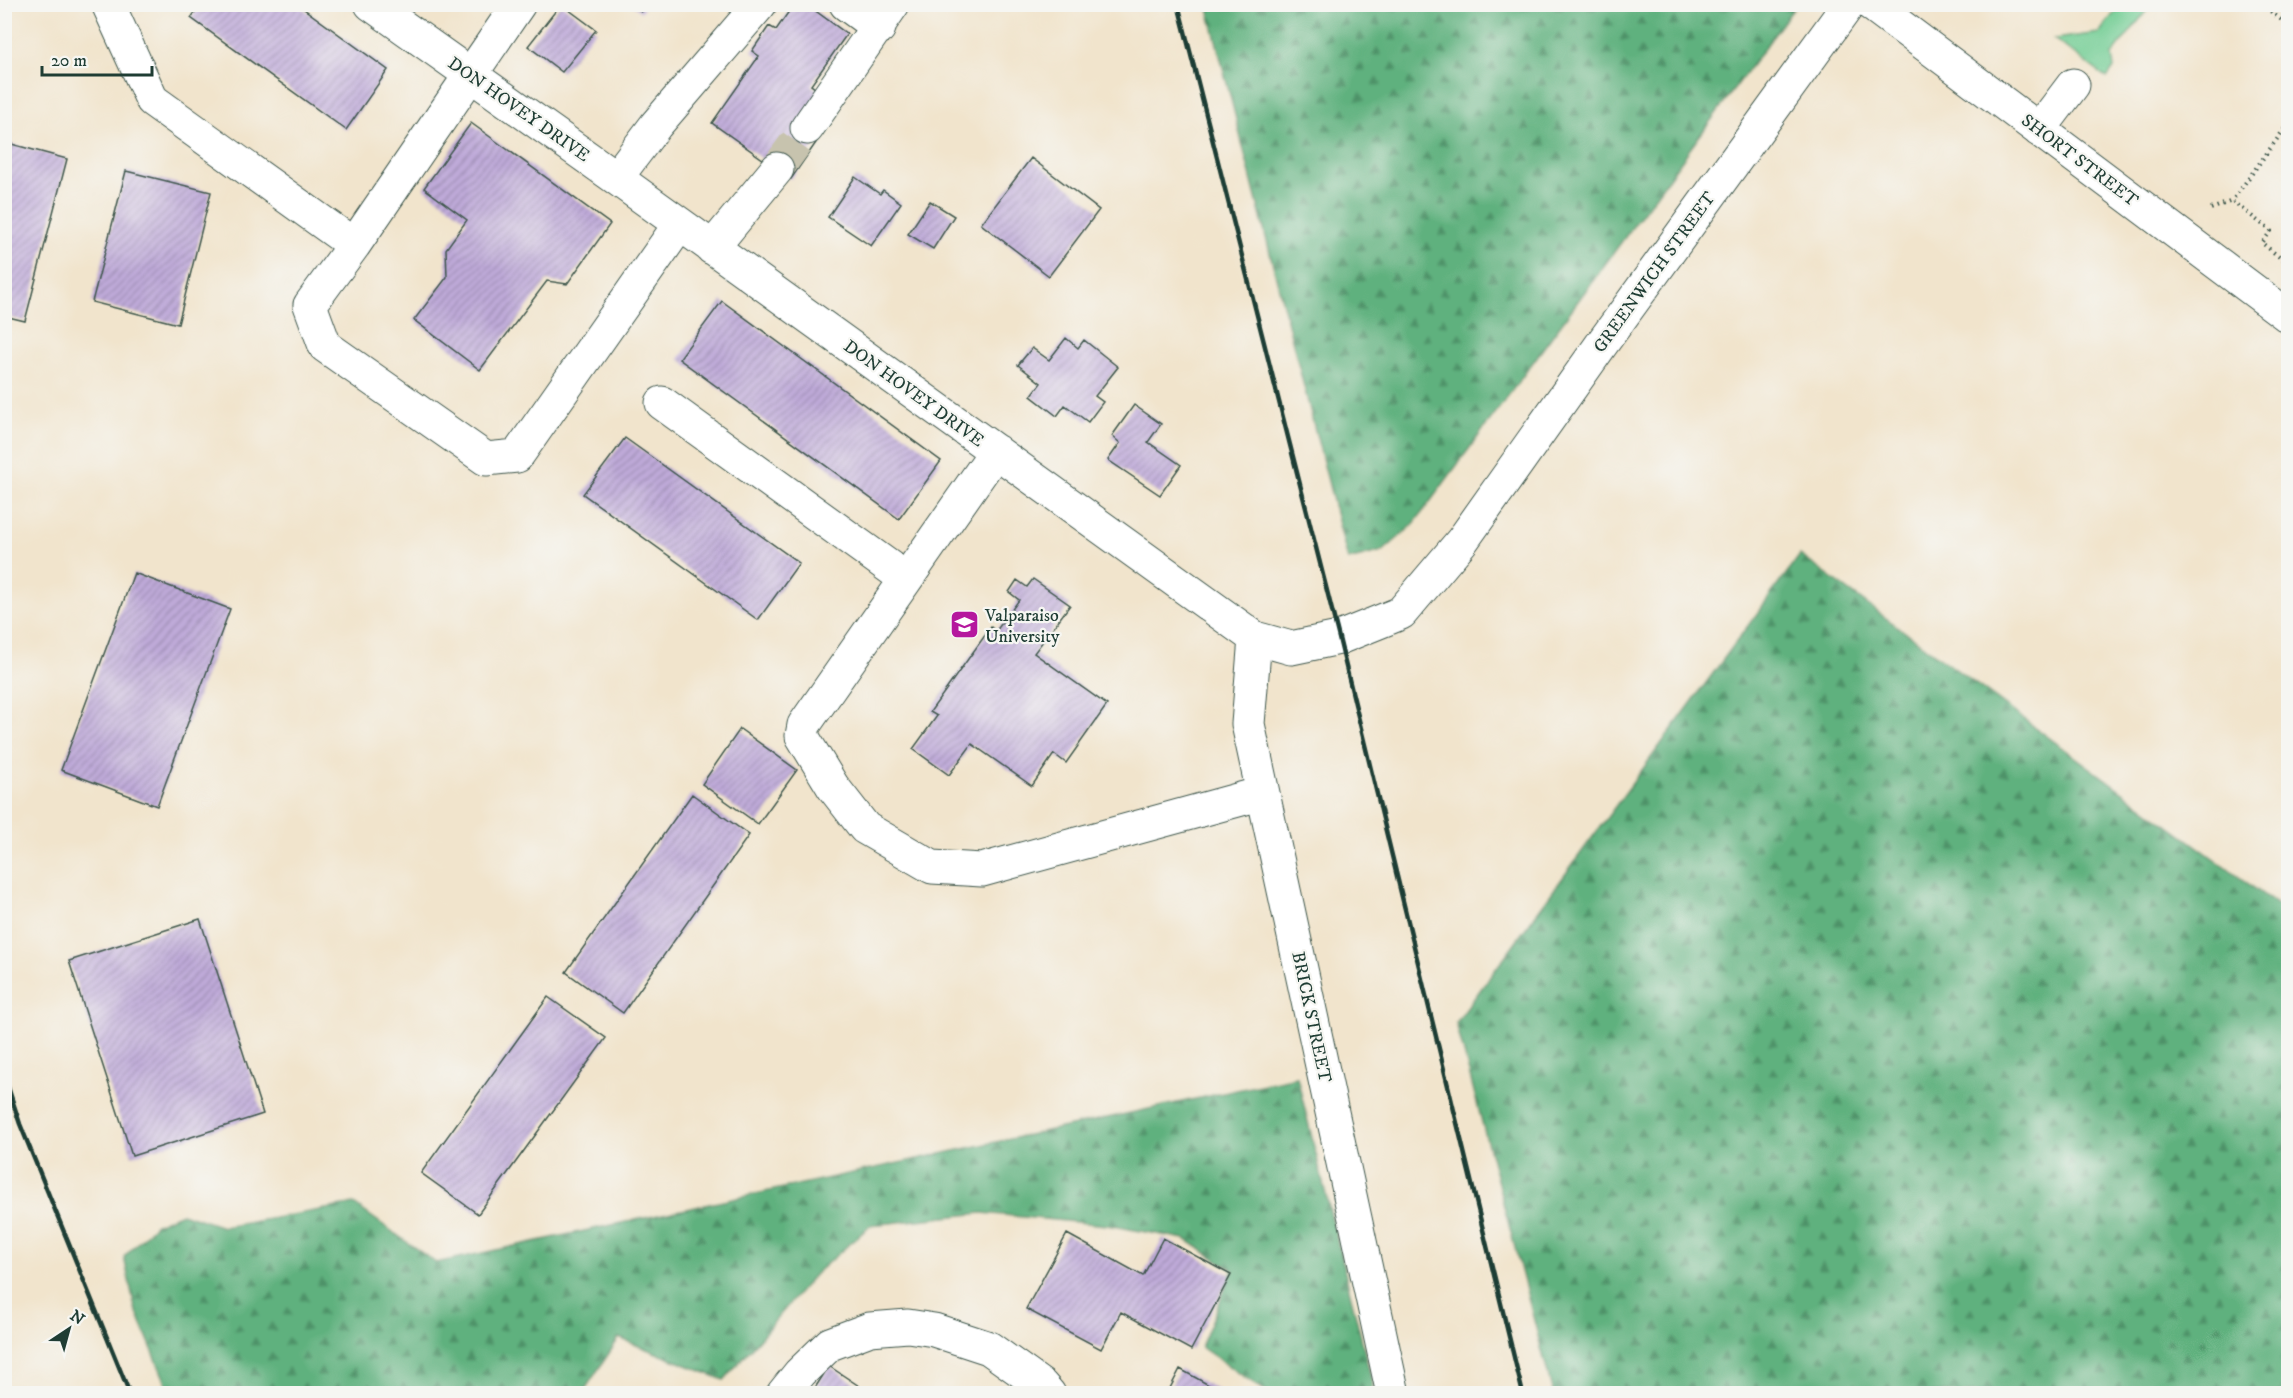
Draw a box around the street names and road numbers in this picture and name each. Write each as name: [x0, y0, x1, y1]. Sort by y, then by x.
street label: DON HOVEY DRIVE: [443, 53, 594, 167]
street label: SHORT STREET: [2017, 110, 2142, 212]
street label: GREENWICH STREET: [1589, 188, 1721, 357]
street label: DON HOVEY DRIVE: [839, 336, 988, 452]
street label: BRICK STREET: [1286, 950, 1336, 1085]

